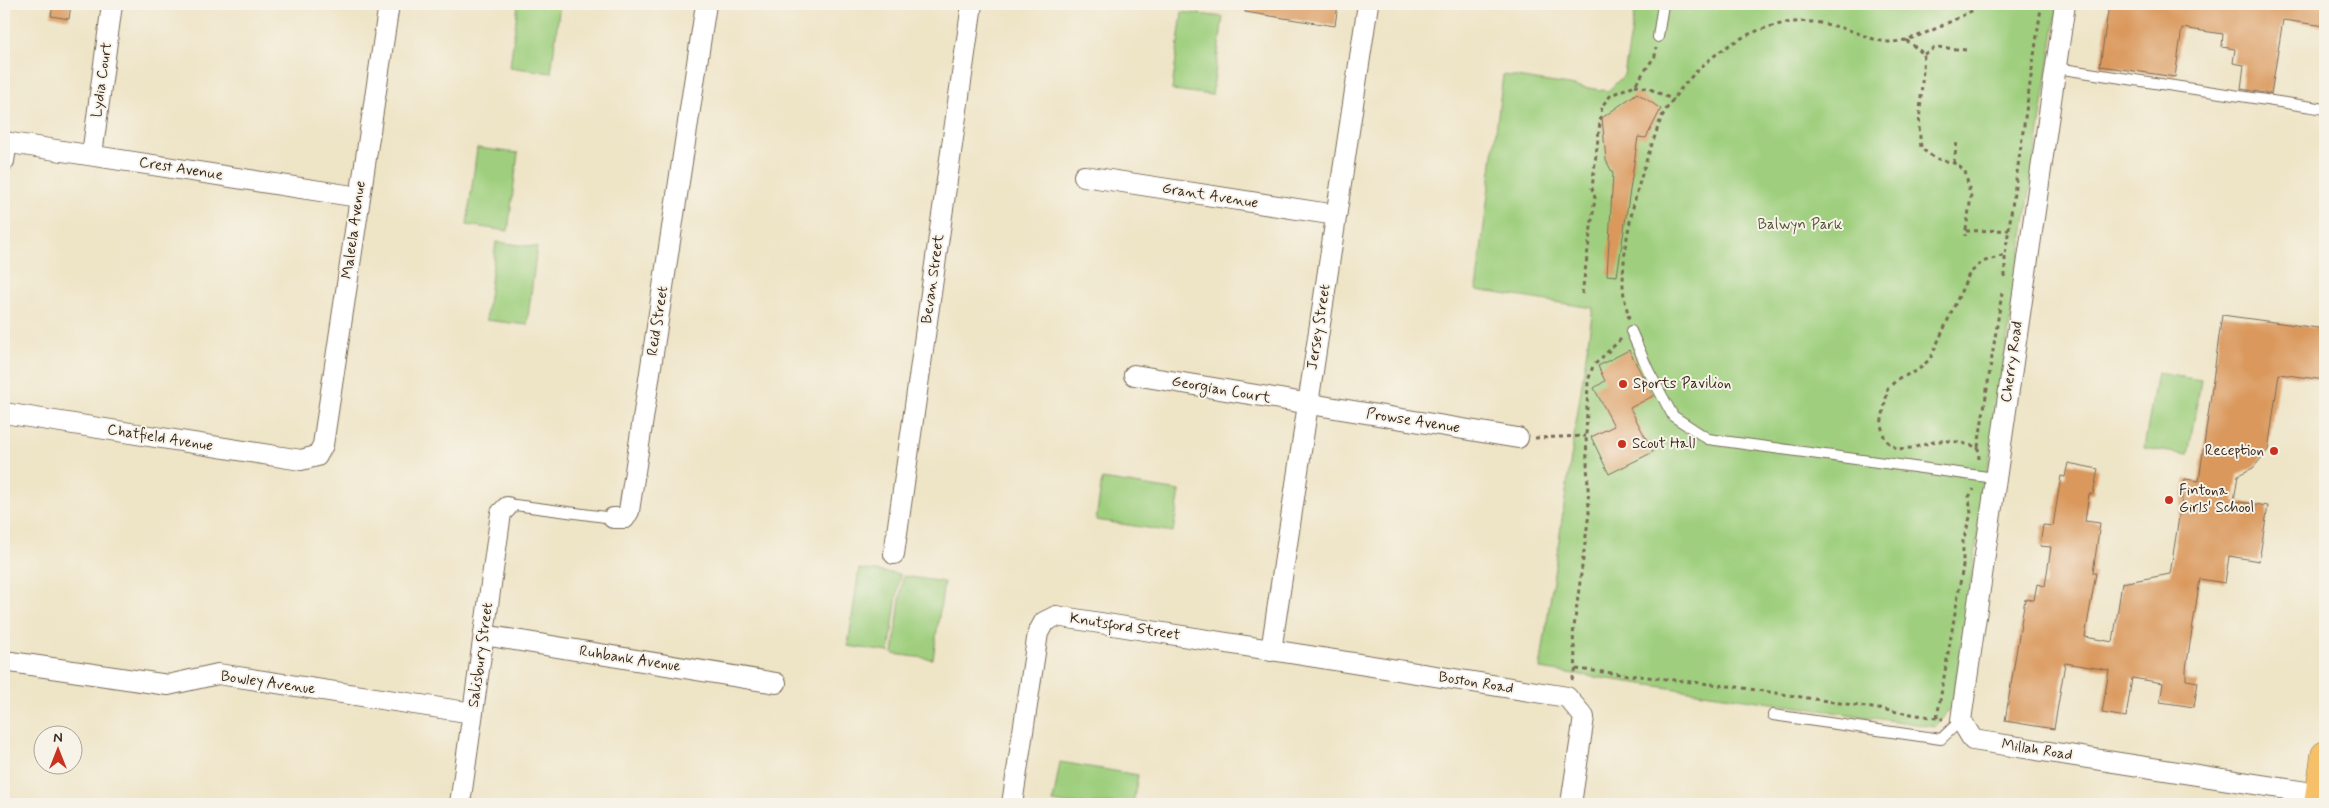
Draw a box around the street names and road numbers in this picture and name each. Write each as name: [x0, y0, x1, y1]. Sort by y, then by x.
street label: Lydia Court: [87, 41, 117, 119]
street label: Crest Avenue: [138, 152, 224, 186]
street label: Maleela Avenue: [337, 179, 371, 280]
street label: Grant Avenue: [1160, 179, 1260, 214]
street label: Bevan Street: [917, 233, 949, 325]
street label: Jersey Street: [1302, 282, 1336, 371]
street label: Reid Street: [643, 284, 673, 357]
street label: Cherry Road: [1996, 320, 2028, 404]
street label: Georgian Court: [1170, 371, 1272, 410]
street label: Prowse Avenue: [1365, 404, 1462, 438]
street label: Chatfield Avenue: [106, 420, 214, 456]
street label: Salisbury Street: [464, 601, 498, 709]
street label: Knutsford Street: [1068, 608, 1182, 648]
street label: Ruhbank Avenue: [578, 641, 682, 677]
street label: Bowley Avenue: [219, 666, 317, 700]
street label: Boston Road: [1437, 667, 1515, 699]
street label: Millah Road: [2000, 735, 2074, 765]

